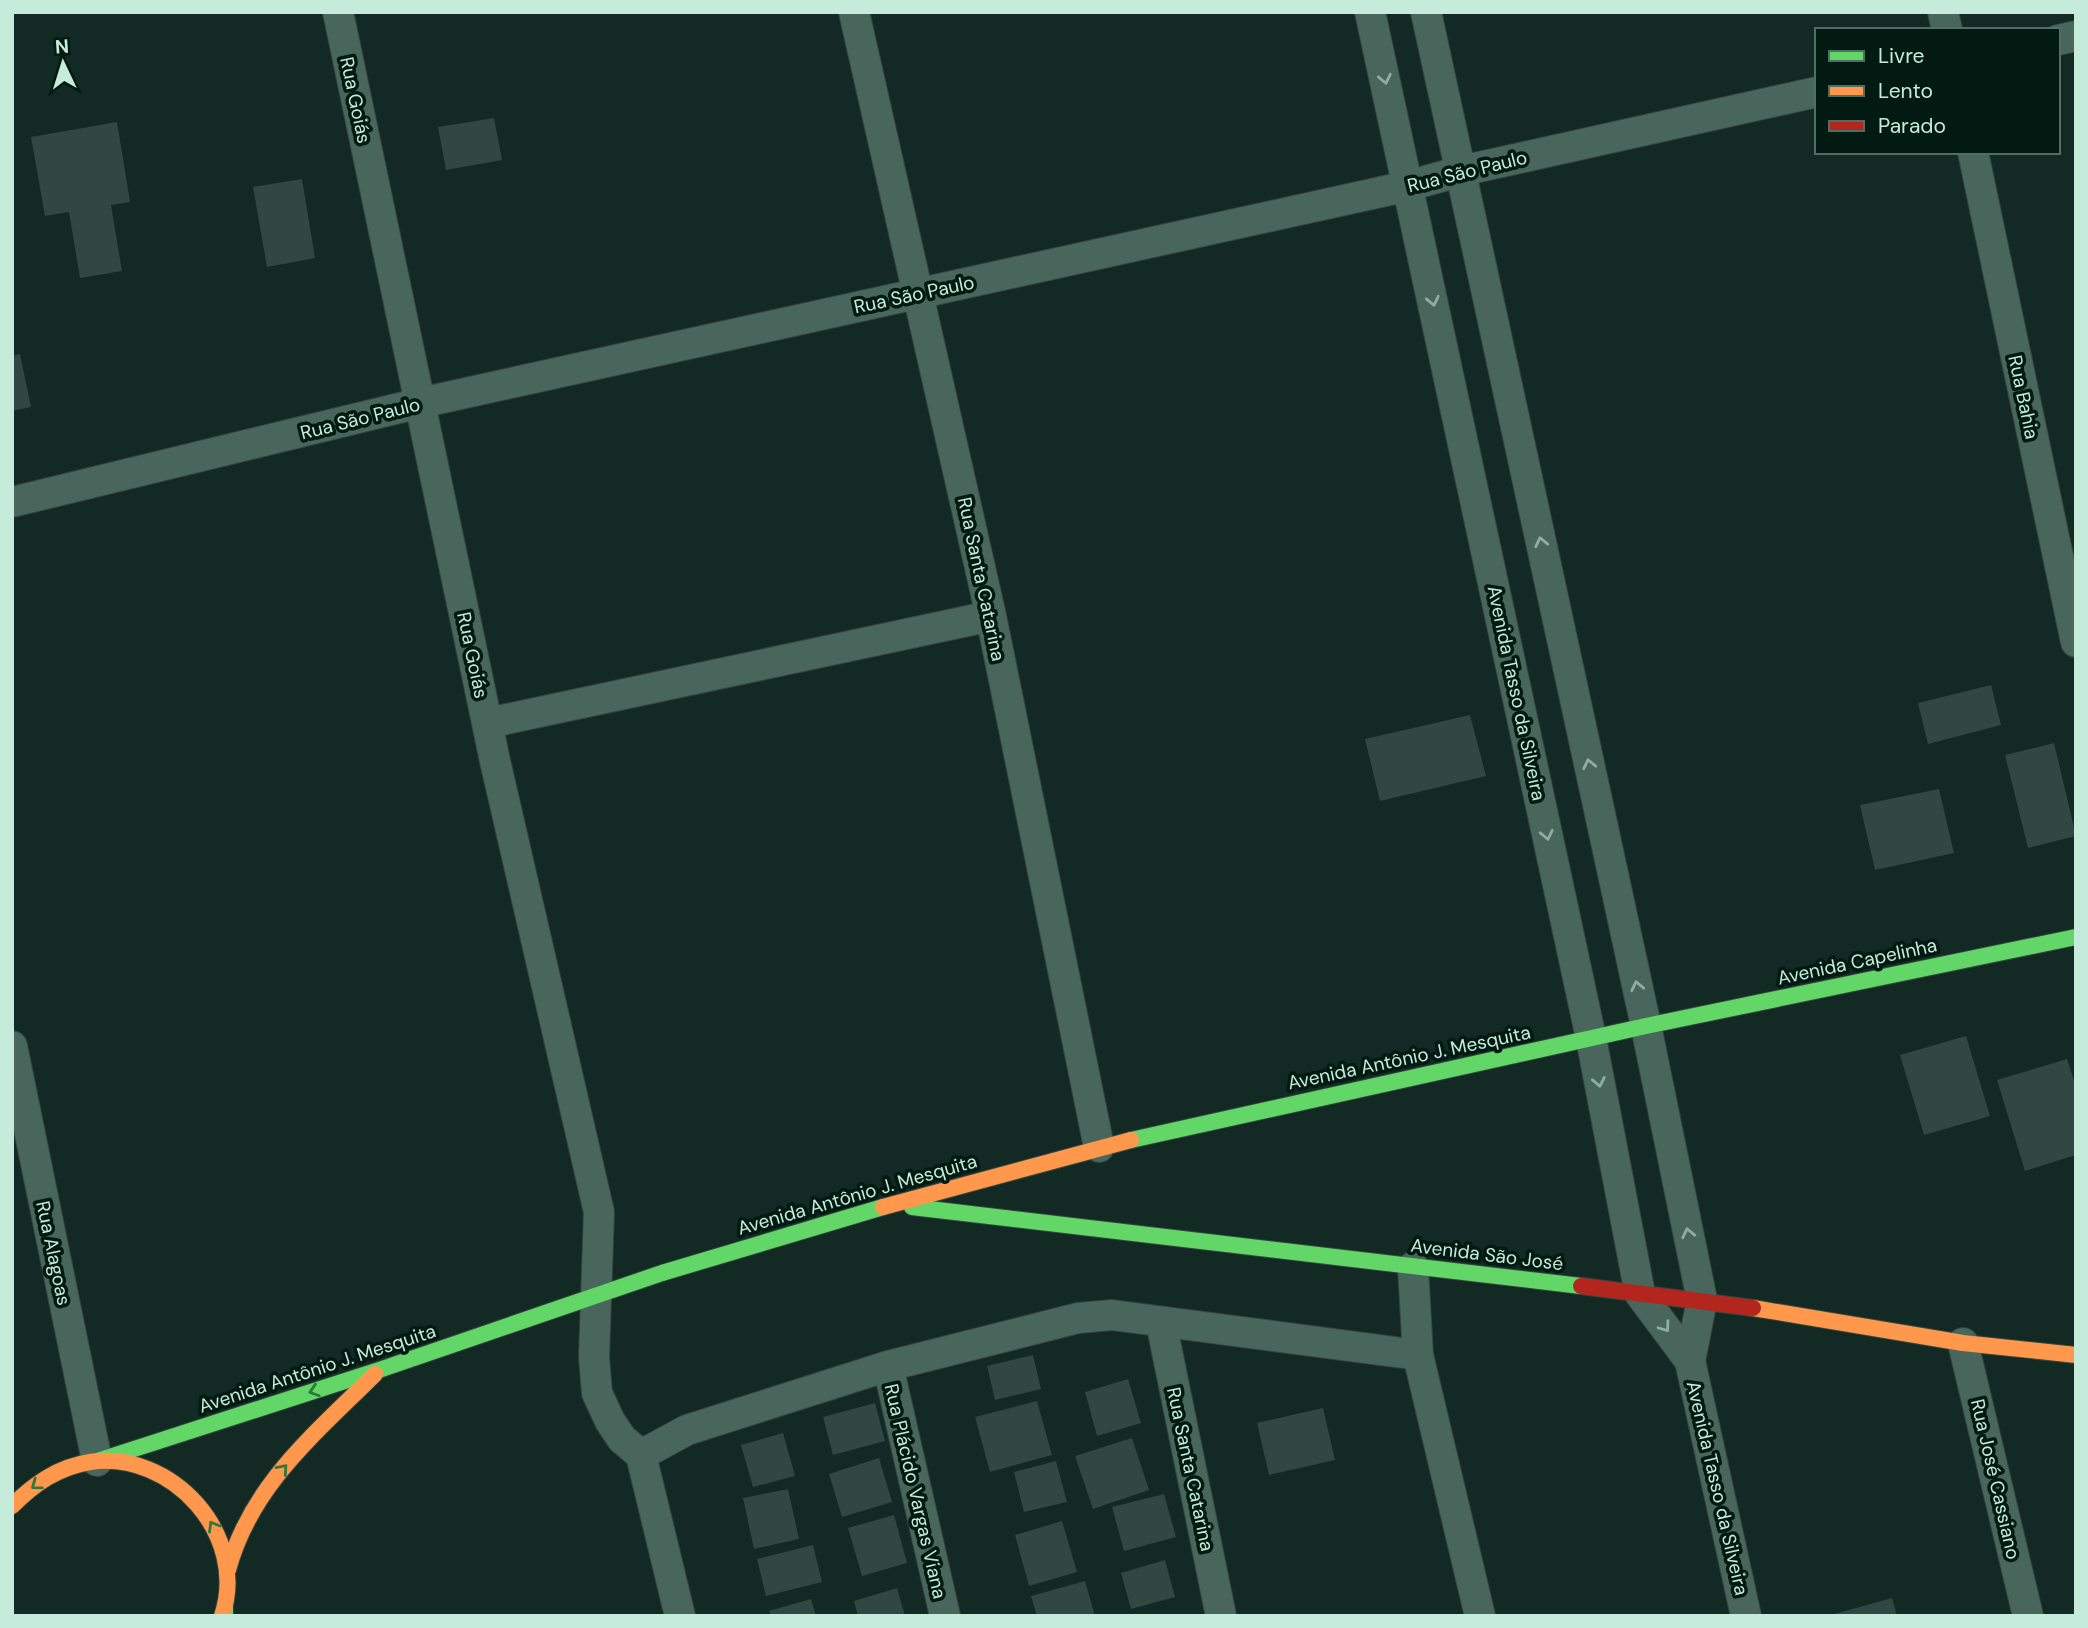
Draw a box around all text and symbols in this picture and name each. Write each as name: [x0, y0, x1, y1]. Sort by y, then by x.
north arrow: [28, 28, 98, 98]
legend: [1815, 28, 2060, 154]
text: N: [54, 34, 70, 59]
text: Livre: [1878, 42, 1925, 70]
street label: Rua Goiás: [334, 55, 377, 146]
one-way arrow: [1377, 73, 1391, 85]
text: Lento: [1878, 77, 1933, 105]
text: Parado: [1878, 112, 1946, 140]
street label: Rua São Paulo: [1405, 145, 1530, 198]
street label: Rua São Paulo: [852, 270, 977, 319]
one-way arrow: [1425, 295, 1440, 307]
street label: Rua Bahia: [2002, 353, 2045, 441]
street label: Rua São Paulo: [298, 392, 423, 445]
street label: Rua Santa Catarina: [952, 495, 1011, 663]
one-way arrow: [1535, 536, 1549, 548]
street label: Avenida Tasso da Silveira: [1482, 583, 1552, 803]
street label: Rua Goiás: [451, 610, 494, 701]
one-way arrow: [1583, 758, 1597, 770]
one-way arrow: [1539, 829, 1554, 841]
street label: Avenida Capelinha: [1775, 932, 1939, 991]
one-way arrow: [1631, 980, 1646, 992]
street label: Avenida Antônio J. Mesquita: [1285, 1019, 1533, 1095]
one-way arrow: [1591, 1076, 1606, 1088]
street label: Avenida Antônio J. Mesquita: [735, 1148, 980, 1241]
street label: Rua Alagoas: [30, 1199, 77, 1308]
one-way arrow: [1682, 1227, 1697, 1239]
street label: Avenida São José: [1409, 1233, 1565, 1276]
street label: Avenida Antônio J. Mesquita: [195, 1318, 439, 1419]
one-way arrow: [1657, 1319, 1669, 1332]
street label: Avenida Tasso da Silveira: [1681, 1379, 1754, 1598]
street label: Rua Plácido Vargas Viana: [879, 1381, 952, 1601]
one-way arrow: [309, 1383, 321, 1397]
street label: Rua Santa Catarina: [1161, 1385, 1220, 1553]
street label: Rua José Cassiano: [1965, 1396, 2026, 1562]
one-way arrow: [275, 1464, 288, 1477]
one-way arrow: [31, 1477, 44, 1489]
one-way arrow: [208, 1521, 221, 1534]

